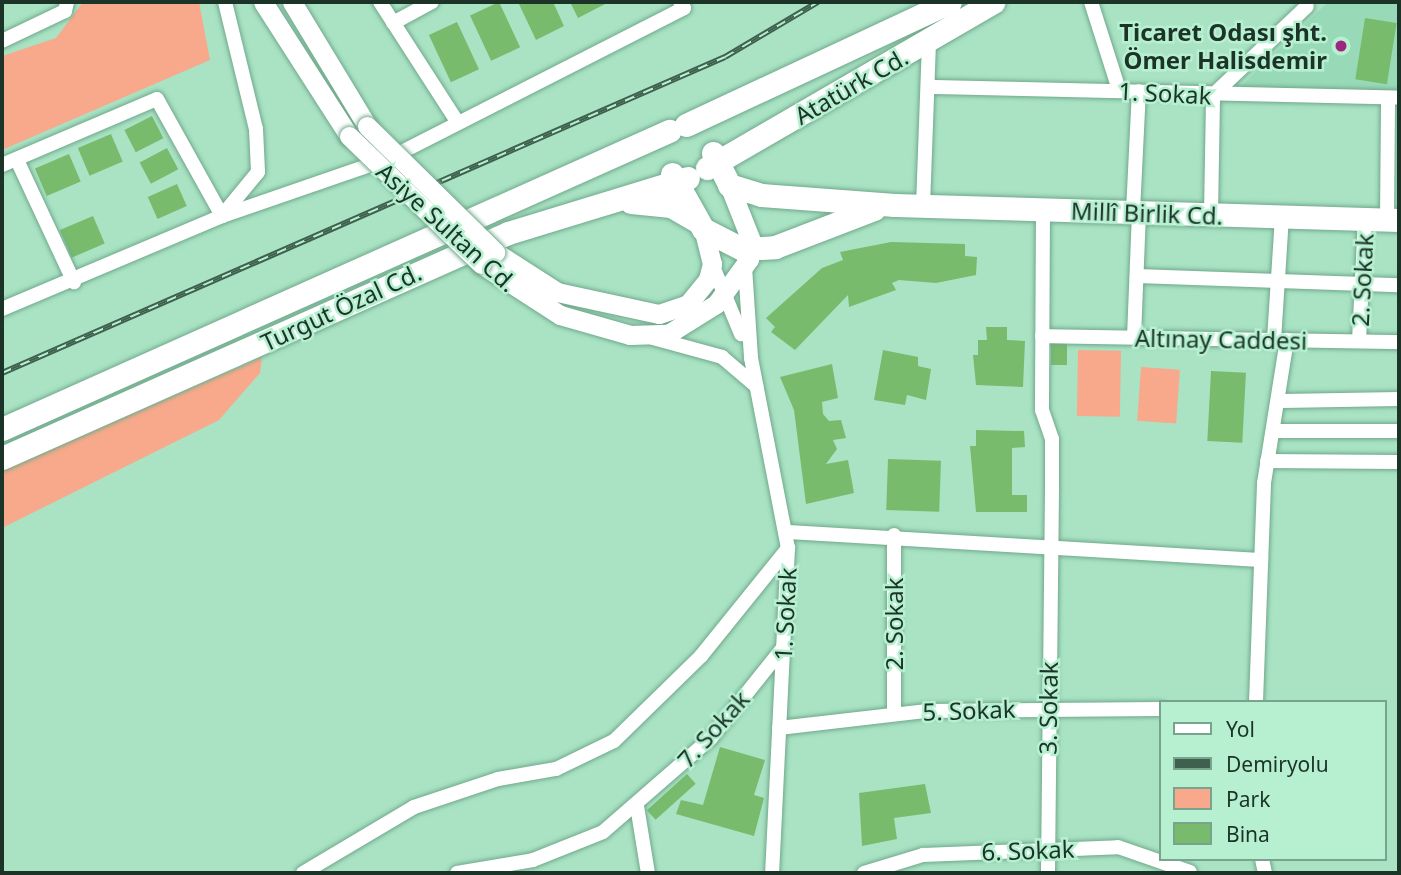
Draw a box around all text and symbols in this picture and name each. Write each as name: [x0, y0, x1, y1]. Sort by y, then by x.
place label: Ticaret Odası şht. Ömer Halisdemir: [1119, 18, 1327, 74]
marker: Ticaret Odası şht. Ömer Halisdemir: [1333, 38, 1349, 54]
street label: Atatürk Cd.: [789, 42, 913, 130]
street label: 1. Sokak: [1118, 76, 1212, 110]
street label: Asiye Sultan Cd.: [371, 156, 523, 298]
street label: Millî Birlik Cd.: [1070, 196, 1224, 230]
street label: 2. Sokak: [1345, 233, 1379, 327]
street label: Turgut Özal Cd.: [256, 257, 426, 357]
street label: Altınay Caddesi: [1134, 323, 1308, 355]
street label: 1. Sokak: [768, 567, 802, 661]
street label: 2. Sokak: [880, 577, 908, 671]
street label: 3. Sokak: [1033, 661, 1063, 755]
street label: 7. Sokak: [671, 685, 755, 773]
street label: 5. Sokak: [922, 694, 1016, 726]
legend: [1160, 700, 1387, 861]
text: Yol: [1226, 715, 1255, 743]
text: Demiryolu: [1226, 750, 1329, 778]
text: Park: [1226, 785, 1270, 813]
text: Bina: [1226, 820, 1270, 848]
street label: 6. Sokak: [981, 834, 1075, 866]

